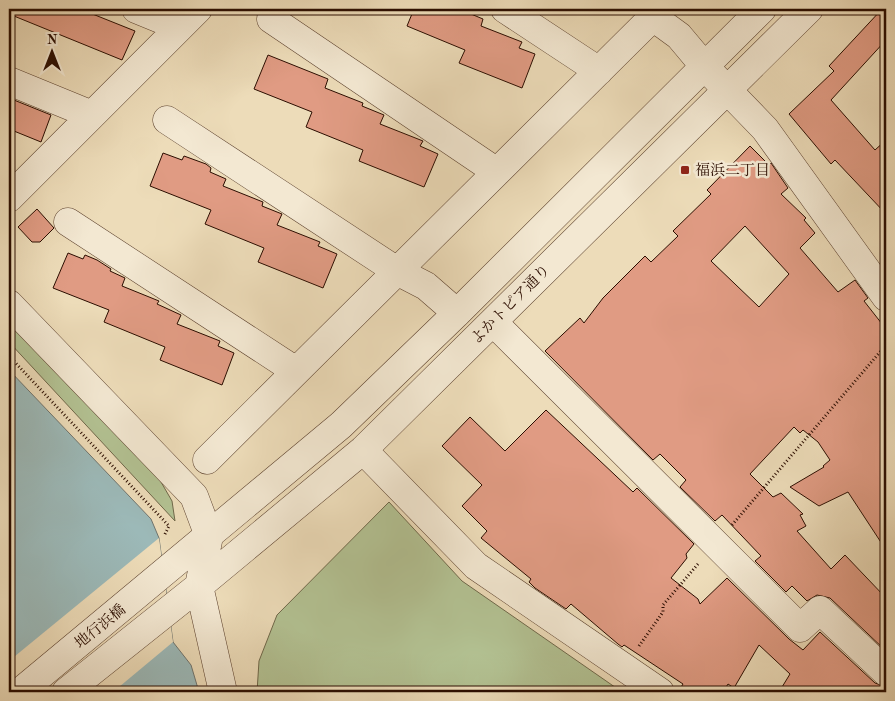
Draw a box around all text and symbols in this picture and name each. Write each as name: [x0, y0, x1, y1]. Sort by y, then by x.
north arrow: [28, 28, 78, 78]
text: N: [47, 33, 58, 47]
place label: 福浜二丁目: [695, 162, 770, 179]
marker: 福浜二丁目: [679, 164, 691, 176]
street label: よかトピア通り: [467, 261, 553, 347]
street label: 地行浜橋: [72, 601, 129, 652]

